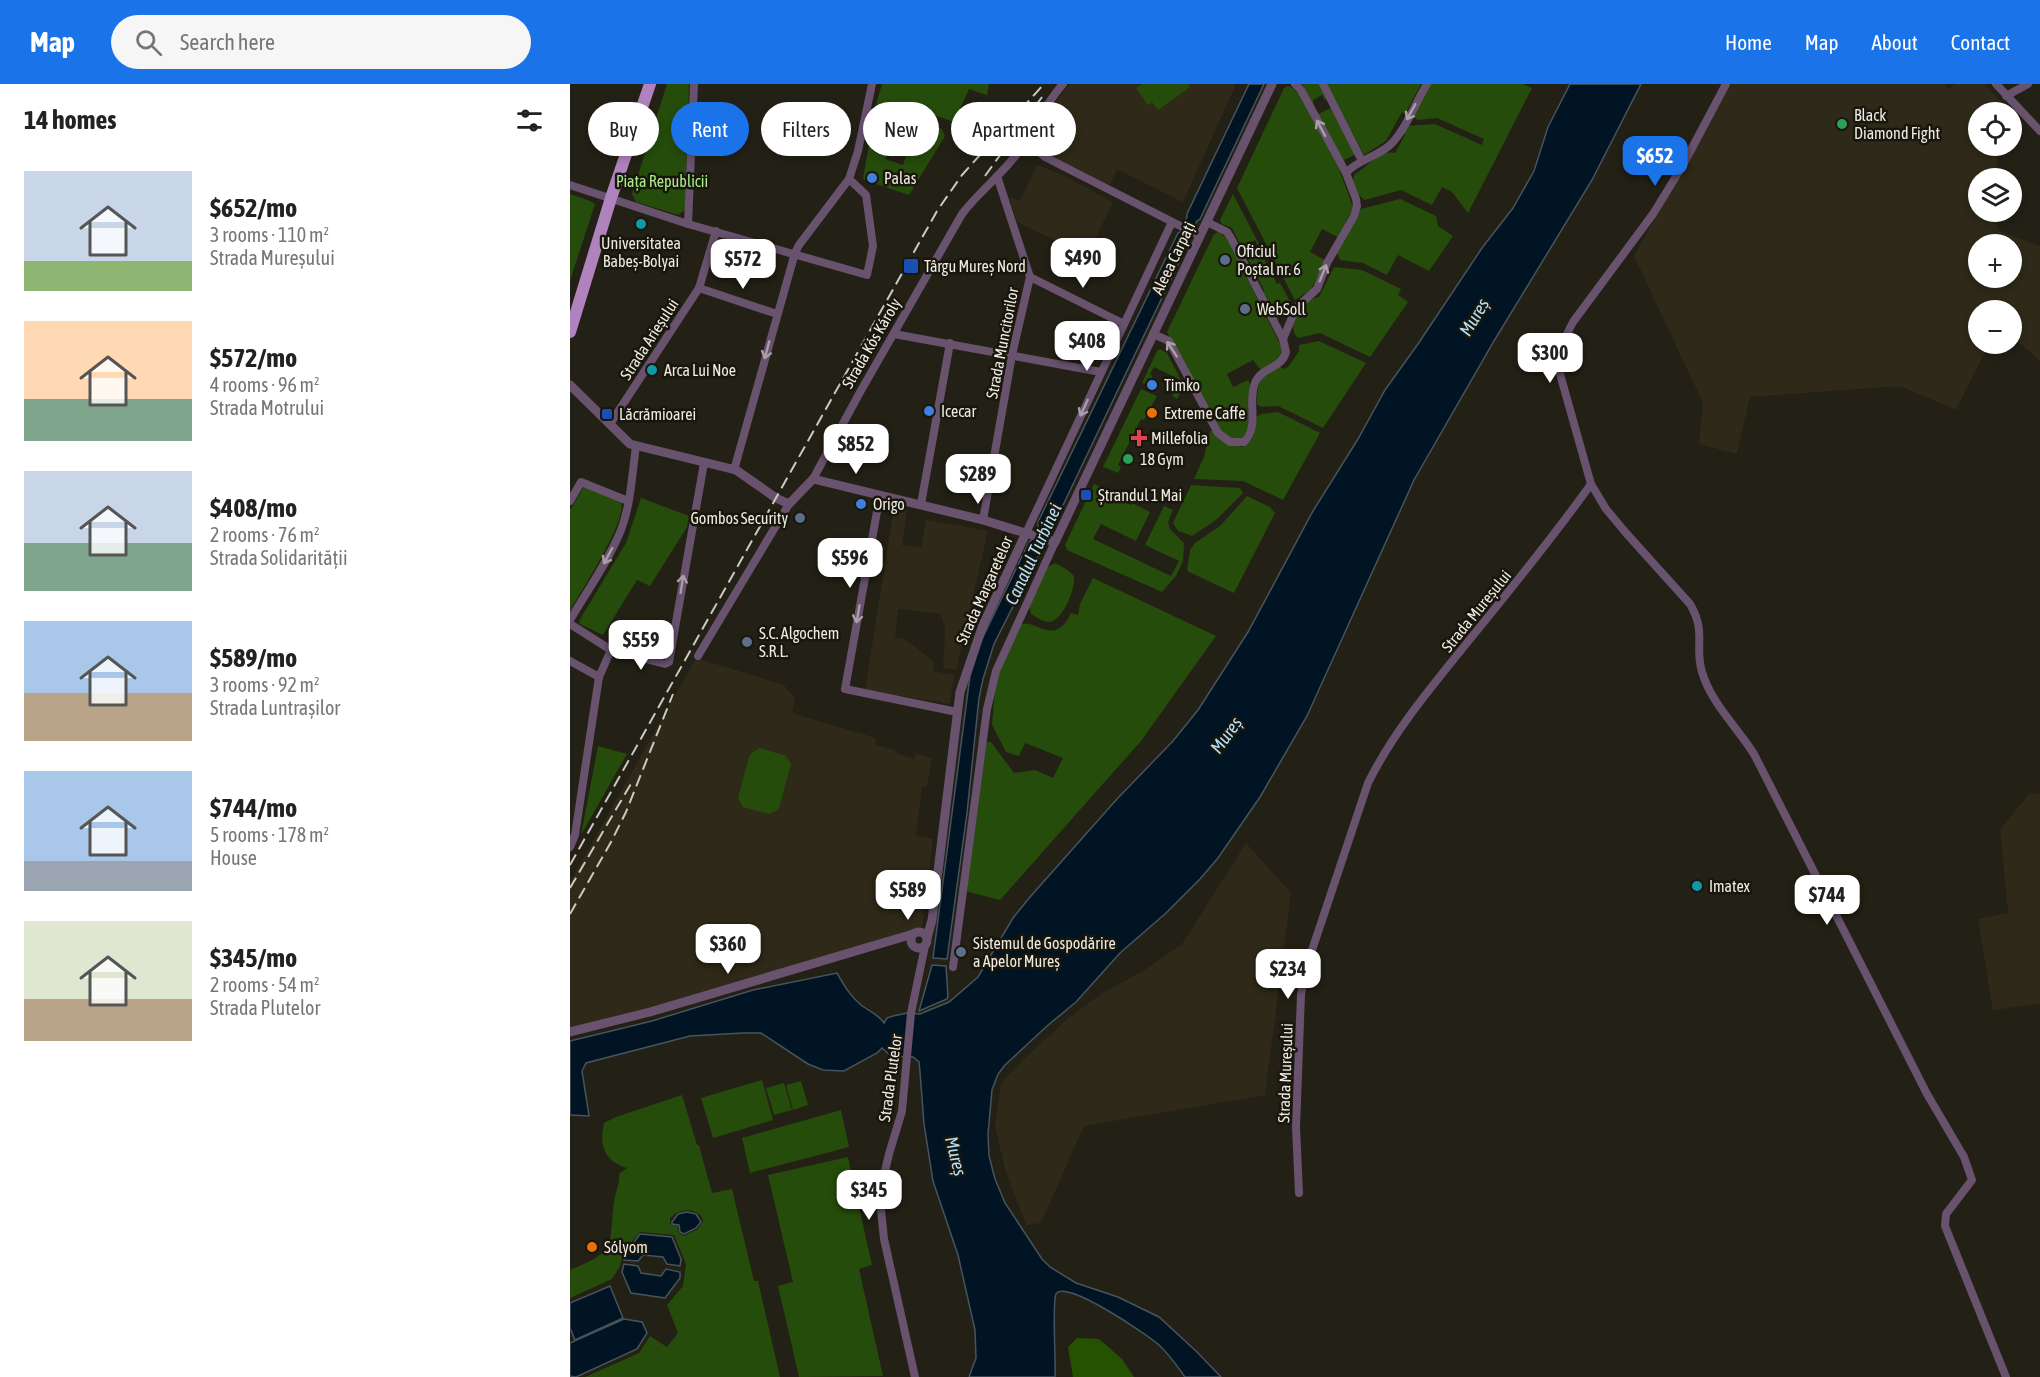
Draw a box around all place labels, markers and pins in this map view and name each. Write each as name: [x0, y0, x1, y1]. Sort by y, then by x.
place label: Black Diamond Fight: [1854, 106, 1940, 143]
marker: Black Diamond Fight: [1835, 117, 1849, 131]
pin: $652: [1619, 136, 1691, 187]
place label: Palas: [884, 169, 917, 187]
marker: Palas: [865, 171, 879, 185]
marker: Universitatea Babeș-Bolyai: [634, 217, 648, 231]
place label: Universitatea Babeș-Bolyai: [601, 234, 681, 271]
pin: $490: [1047, 238, 1119, 289]
pin: $572: [707, 239, 779, 290]
place label: Oficiul Poștal nr. 6: [1237, 242, 1301, 279]
marker: Oficiul Poștal nr. 6: [1218, 253, 1232, 267]
marker: Târgu Mureș Nord: [902, 257, 920, 275]
place label: Târgu Mureș Nord: [924, 257, 1026, 276]
place label: WebSoll: [1257, 300, 1306, 318]
marker: WebSoll: [1238, 302, 1252, 316]
pin: $408: [1051, 321, 1123, 372]
pin: $300: [1514, 333, 1586, 384]
place label: Arca Lui Noe: [664, 361, 736, 379]
marker: Arca Lui Noe: [645, 363, 659, 377]
place label: Timko: [1164, 376, 1200, 394]
marker: Timko: [1145, 378, 1159, 392]
place label: Icecar: [941, 402, 977, 420]
marker: Icecar: [922, 404, 936, 418]
place label: Extreme Caffe: [1164, 404, 1245, 422]
place label: Lăcrămioarei: [619, 405, 696, 423]
marker: Extreme Caffe: [1145, 406, 1159, 420]
marker: Lăcrămioarei: [600, 407, 614, 421]
pin: $852: [820, 424, 892, 475]
place label: Millefolia: [1151, 429, 1208, 447]
marker: Millefolia: [1132, 431, 1146, 445]
place label: 18 Gym: [1140, 450, 1184, 469]
marker: 18 Gym: [1121, 452, 1135, 466]
pin: $289: [942, 454, 1014, 505]
place label: Ștrandul 1 Mai: [1098, 486, 1182, 505]
marker: Ștrandul 1 Mai: [1079, 488, 1093, 502]
place label: Origo: [873, 495, 905, 514]
marker: Origo: [854, 497, 868, 511]
place label: Gombos Security: [690, 509, 788, 528]
marker: Gombos Security: [793, 511, 807, 525]
pin: $596: [814, 538, 886, 589]
pin: $559: [605, 620, 677, 671]
place label: S.C. Algochem S.R.L.: [759, 624, 839, 660]
marker: S.C. Algochem S.R.L.: [740, 635, 754, 649]
pin: $589: [872, 870, 944, 921]
pin: $744: [1791, 875, 1863, 926]
place label: Imatex: [1709, 877, 1751, 895]
marker: Imatex: [1690, 879, 1704, 893]
pin: $360: [692, 924, 764, 975]
place label: Sistemul de Gospodărire a Apelor Mureș: [973, 934, 1116, 971]
marker: Sistemul de Gospodărire a Apelor Mureș: [954, 945, 968, 959]
pin: $234: [1252, 949, 1324, 1000]
pin: $345: [833, 1170, 905, 1221]
place label: Sólyom: [604, 1238, 648, 1257]
marker: Sólyom: [585, 1240, 599, 1254]

